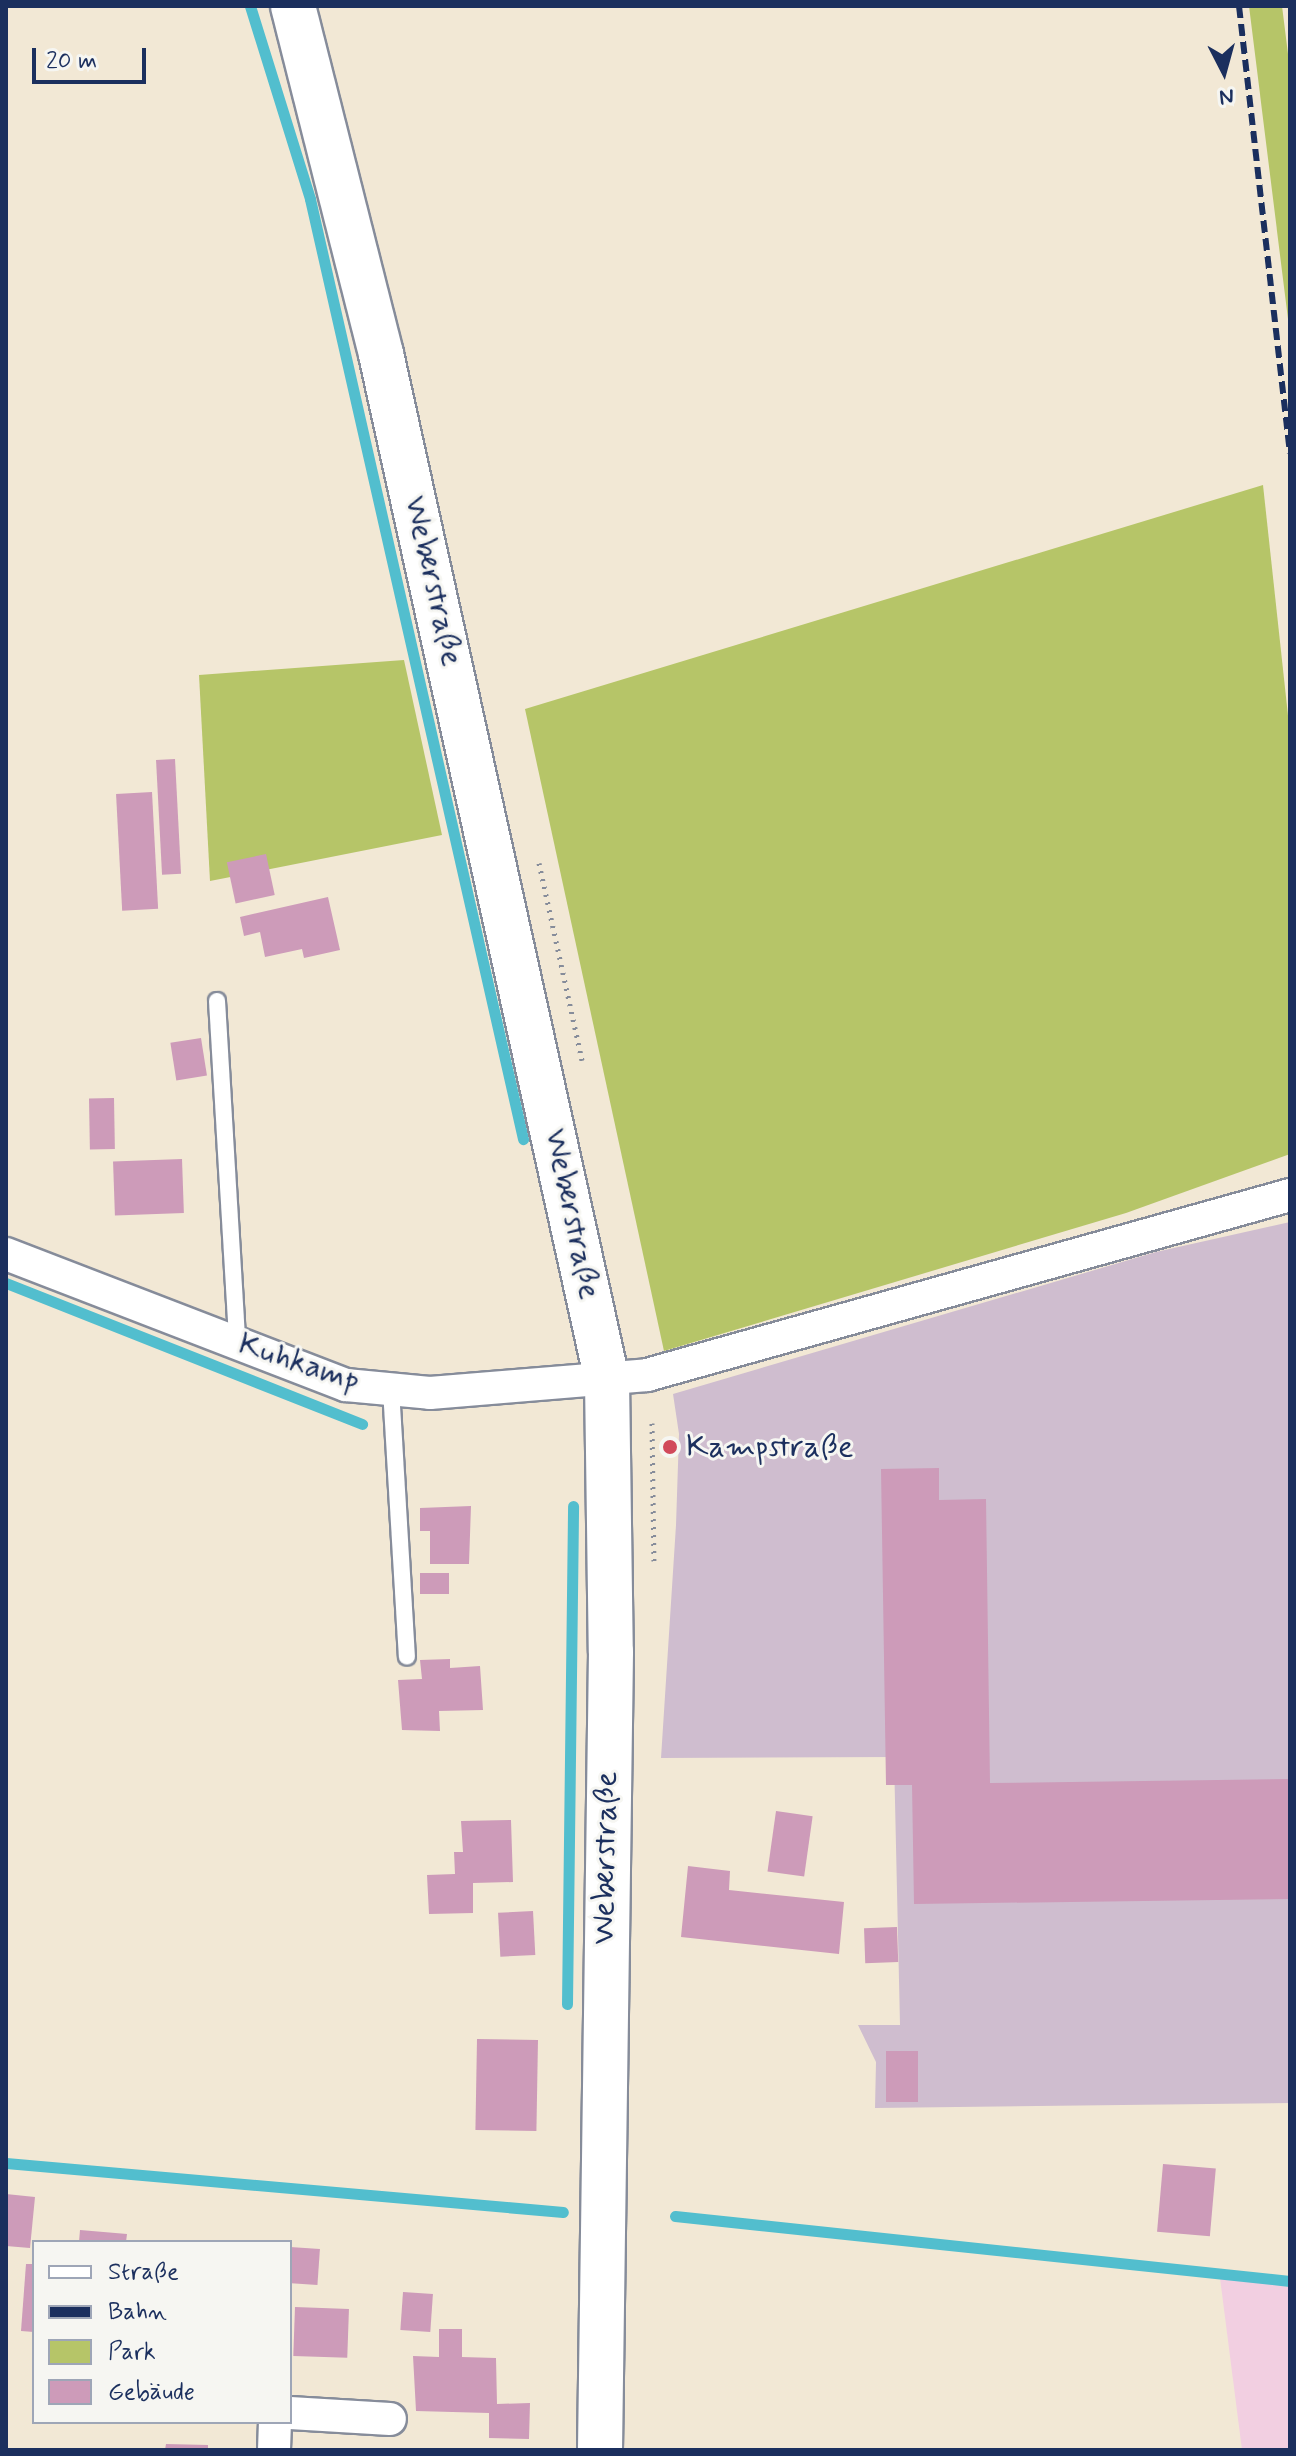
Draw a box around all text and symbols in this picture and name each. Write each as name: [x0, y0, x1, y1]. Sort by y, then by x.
scale bar: [36, 32, 150, 82]
north arrow: [1184, 32, 1264, 112]
text: 20 m: [46, 46, 97, 77]
text: N: [1218, 81, 1235, 111]
street label: Weberstraße: [395, 492, 471, 670]
street label: Weberstraße: [535, 1125, 609, 1303]
street label: Kuhkamp: [233, 1325, 365, 1401]
place label: Kampstraße: [686, 1428, 854, 1466]
marker: Kampstraße: [661, 1438, 679, 1456]
street label: Weberstraße: [585, 1771, 627, 1945]
legend: [32, 2240, 292, 2424]
text: Straße: [108, 2257, 179, 2288]
text: Bahn: [108, 2297, 167, 2328]
text: Park: [108, 2337, 156, 2368]
text: Gebäude: [108, 2377, 195, 2408]

